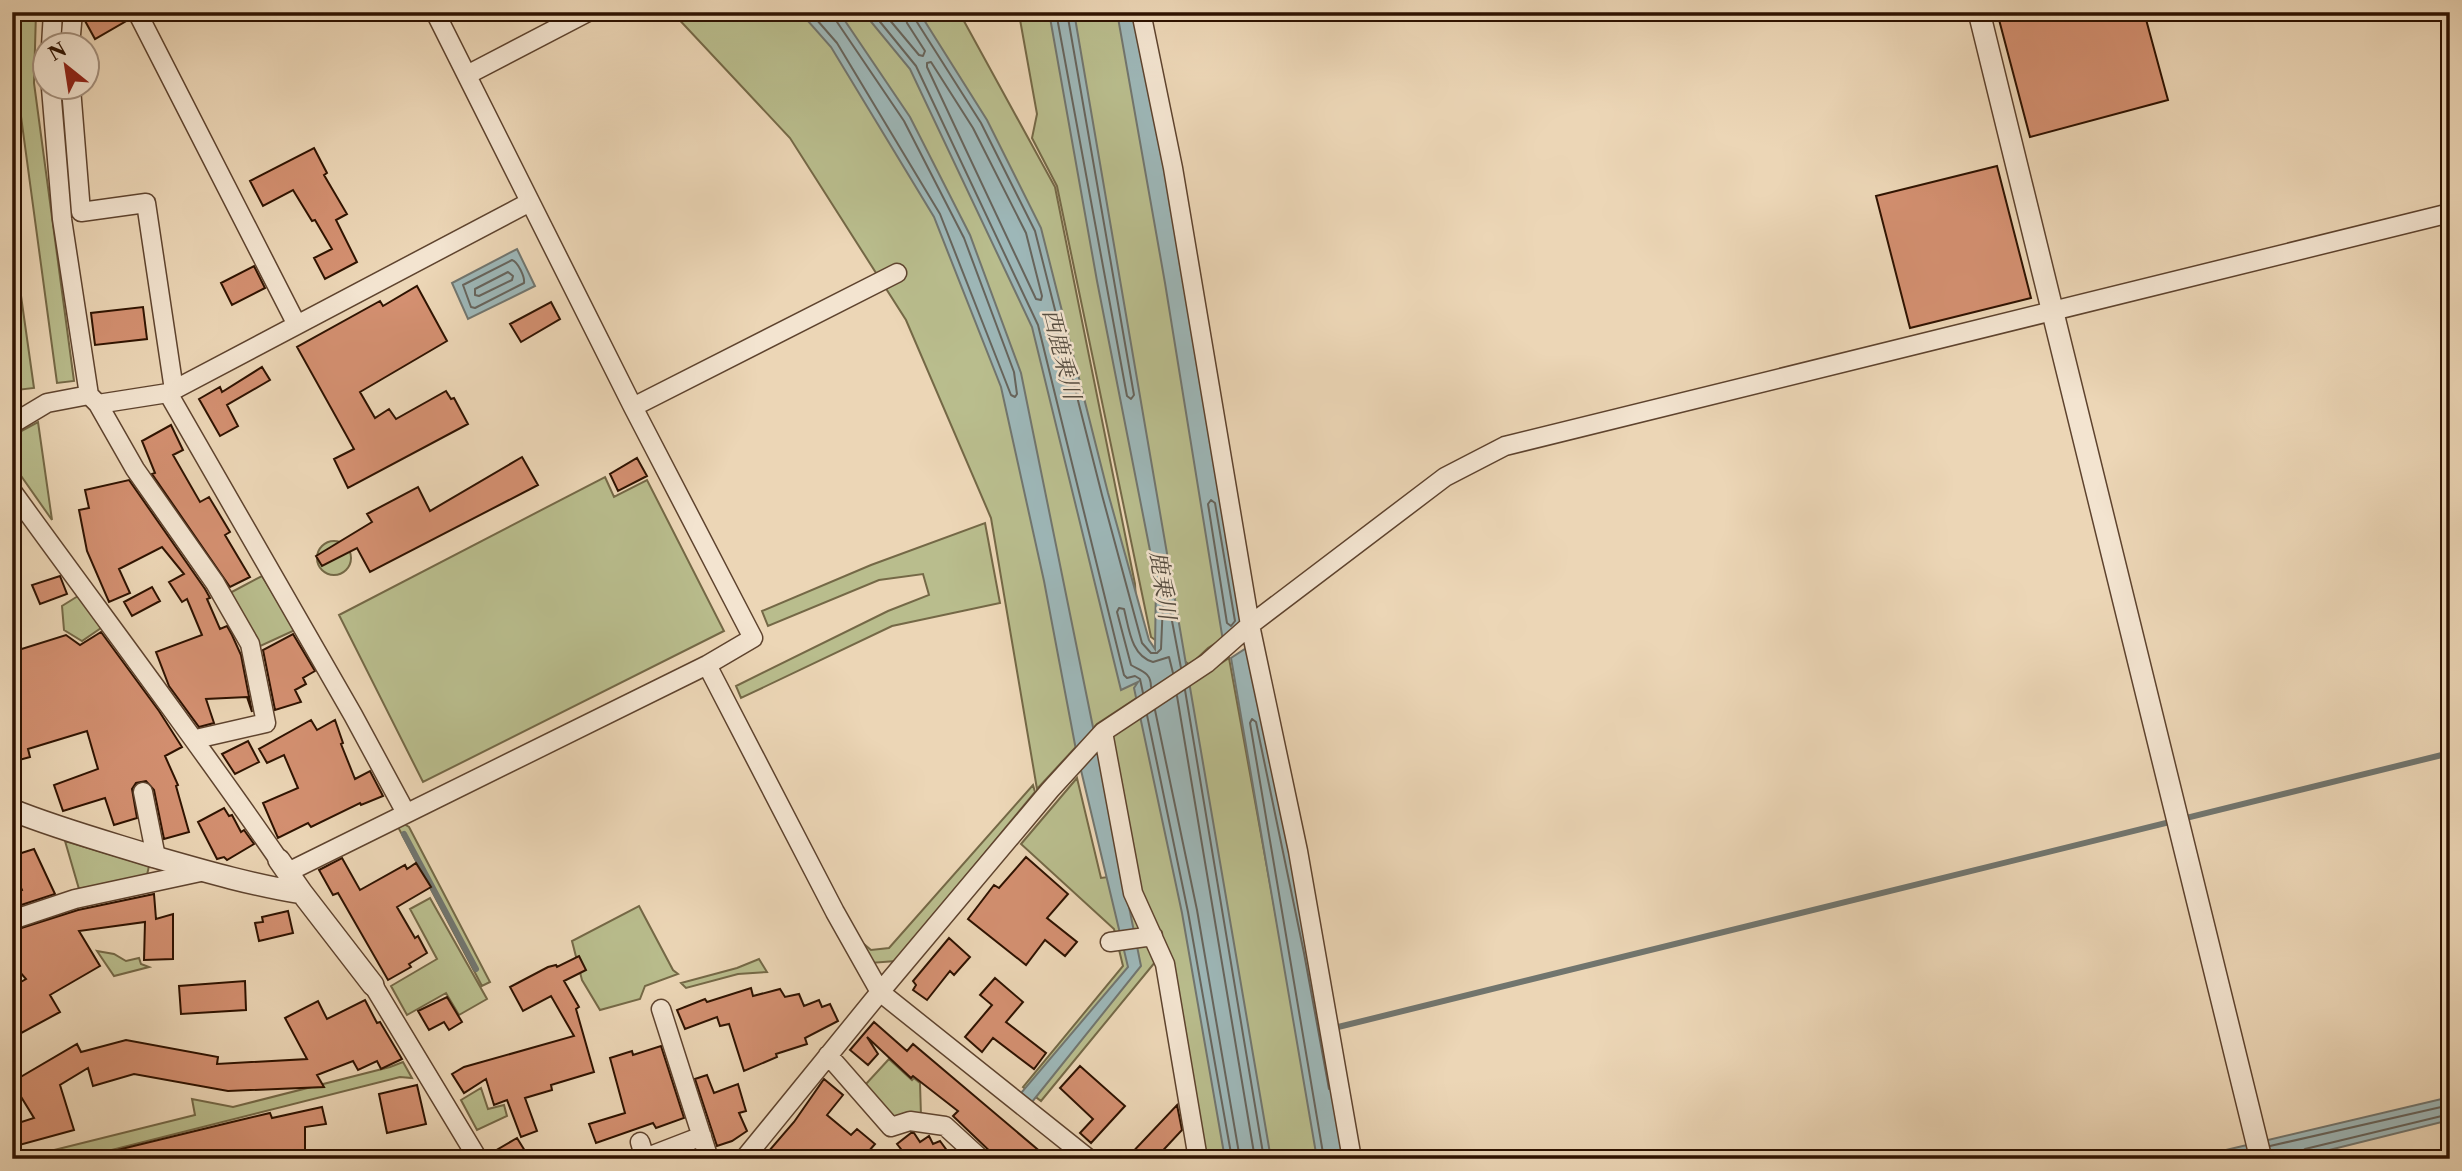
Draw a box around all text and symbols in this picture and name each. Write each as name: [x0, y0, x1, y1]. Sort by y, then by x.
north arrow: [32, 32, 102, 102]
text: N: [45, 38, 71, 66]
water label: 西鹿乗川: [1037, 306, 1087, 405]
water label: 鹿乗川: [1144, 549, 1182, 624]

